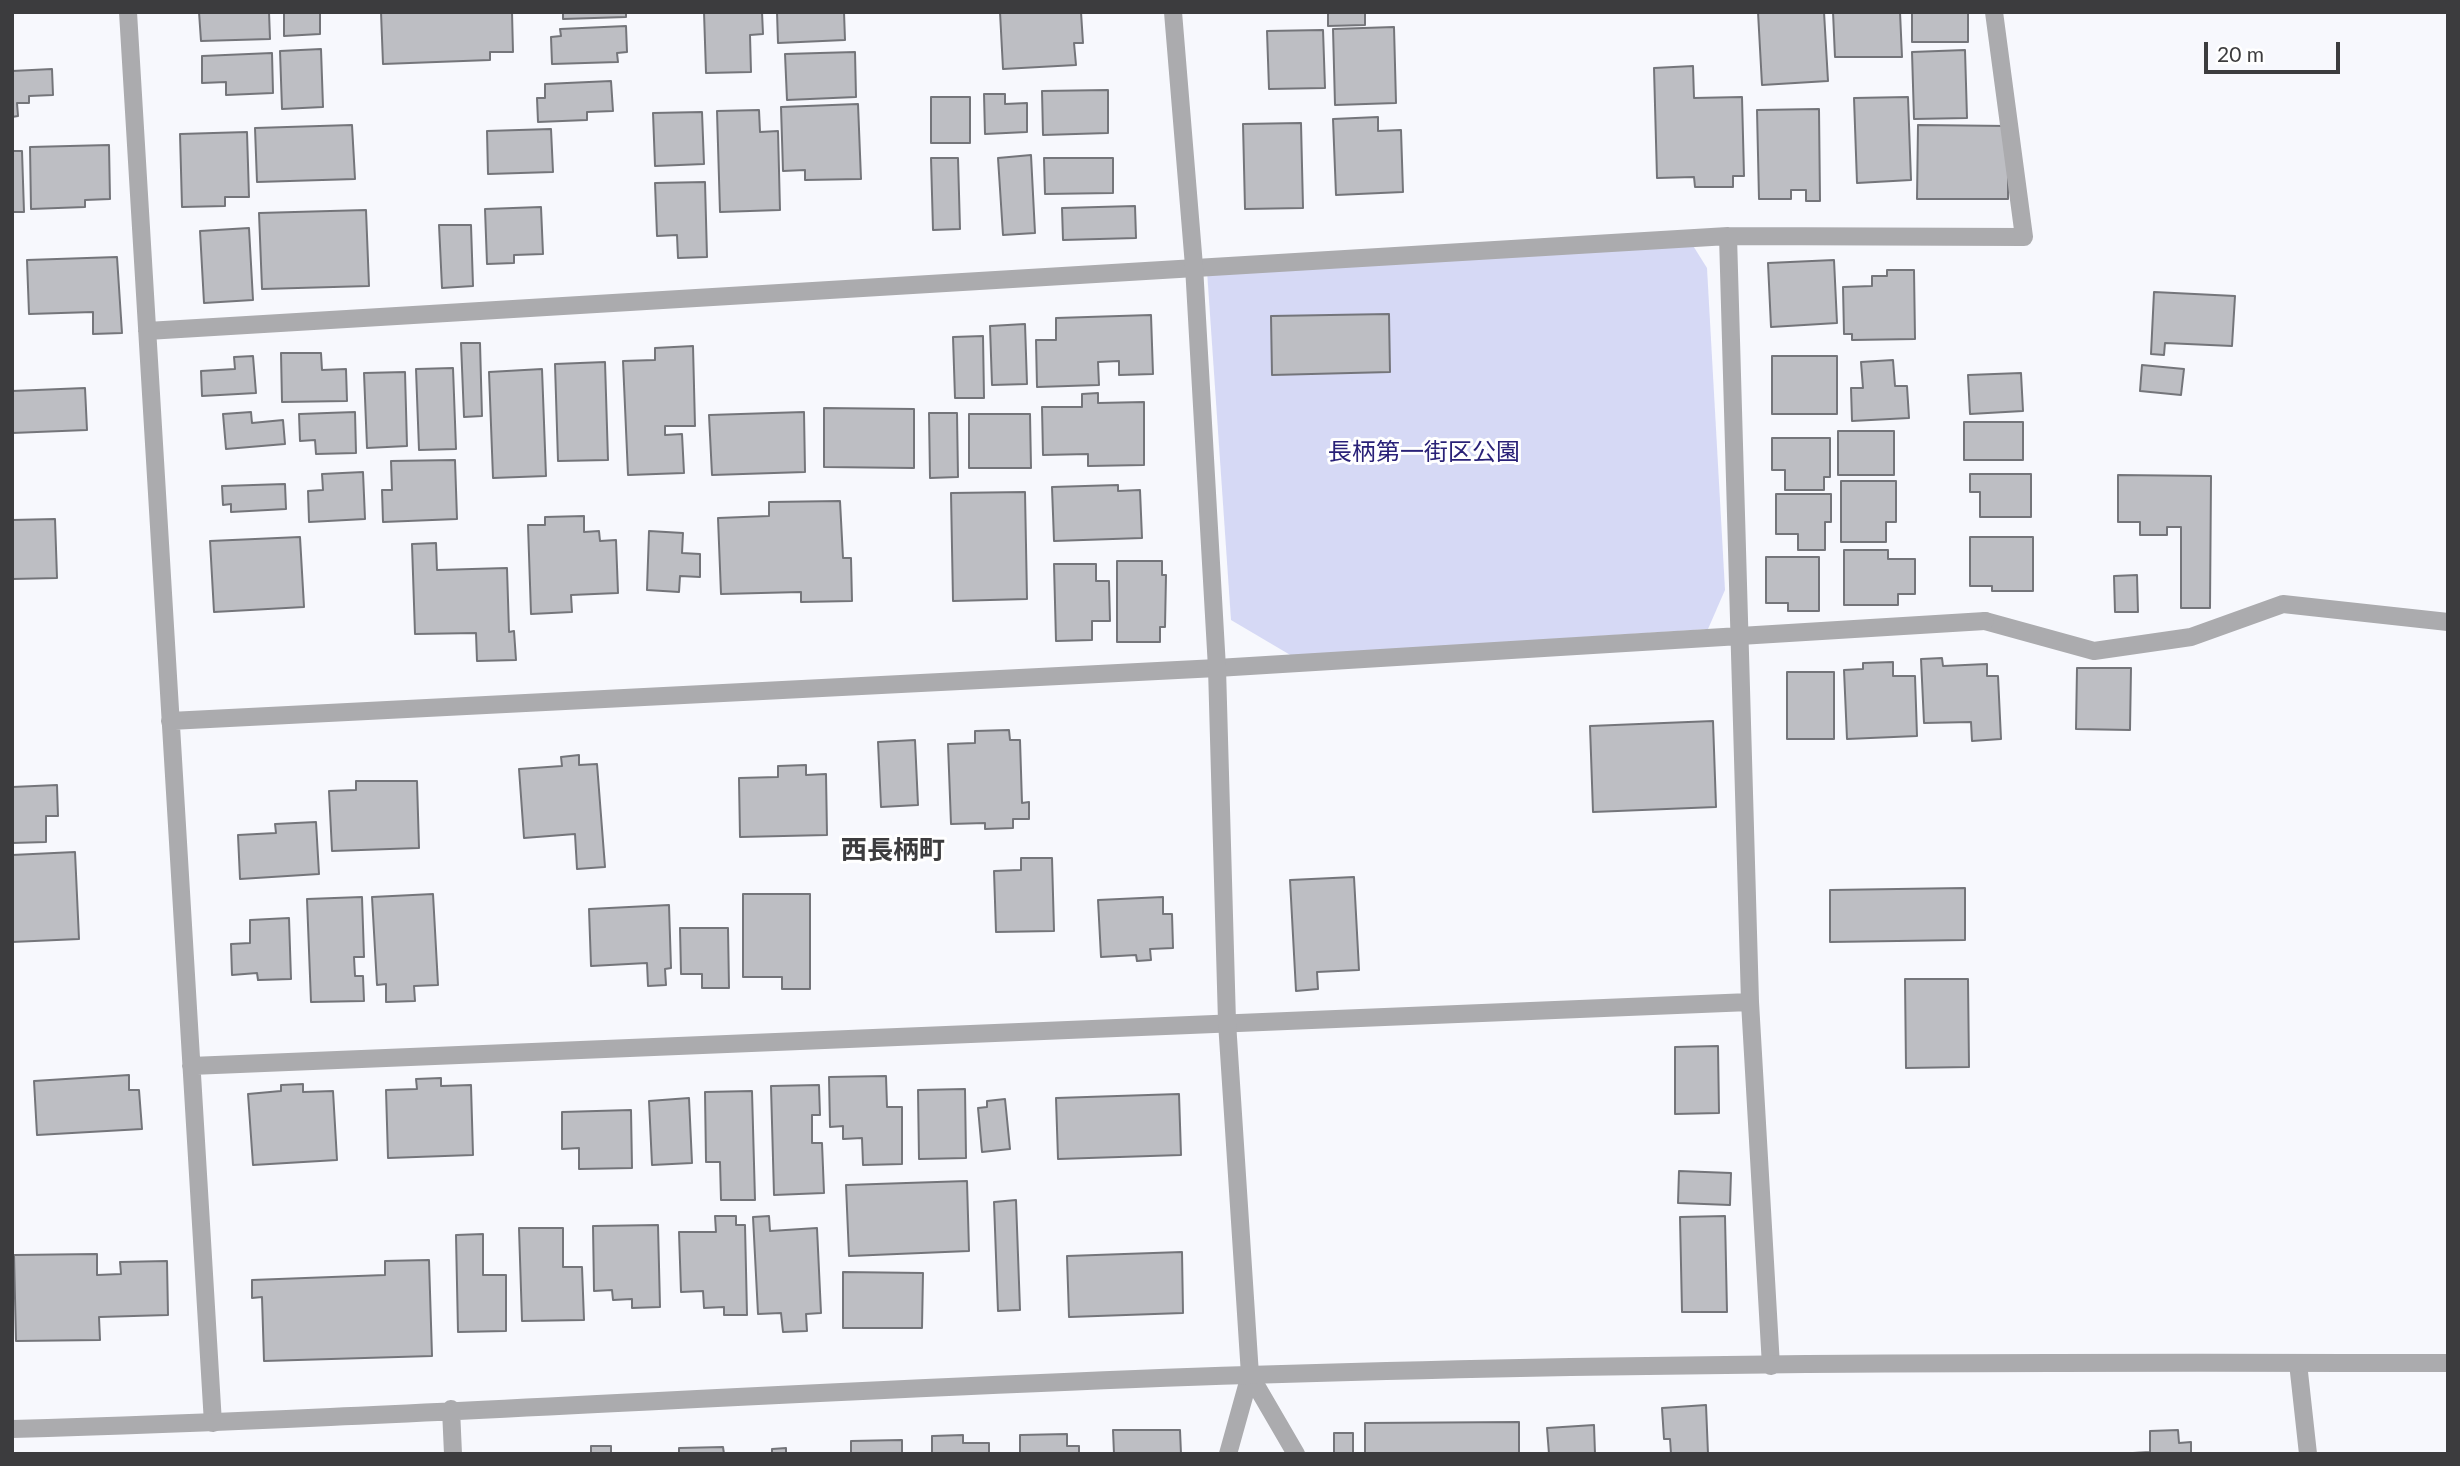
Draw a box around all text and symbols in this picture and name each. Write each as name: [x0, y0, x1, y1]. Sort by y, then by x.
scale bar: [2208, 28, 2344, 72]
text: 20 m: [2217, 41, 2264, 66]
park label: 長柄第一街区公園: [1328, 438, 1520, 466]
district label: 西長柄町: [841, 835, 945, 867]

